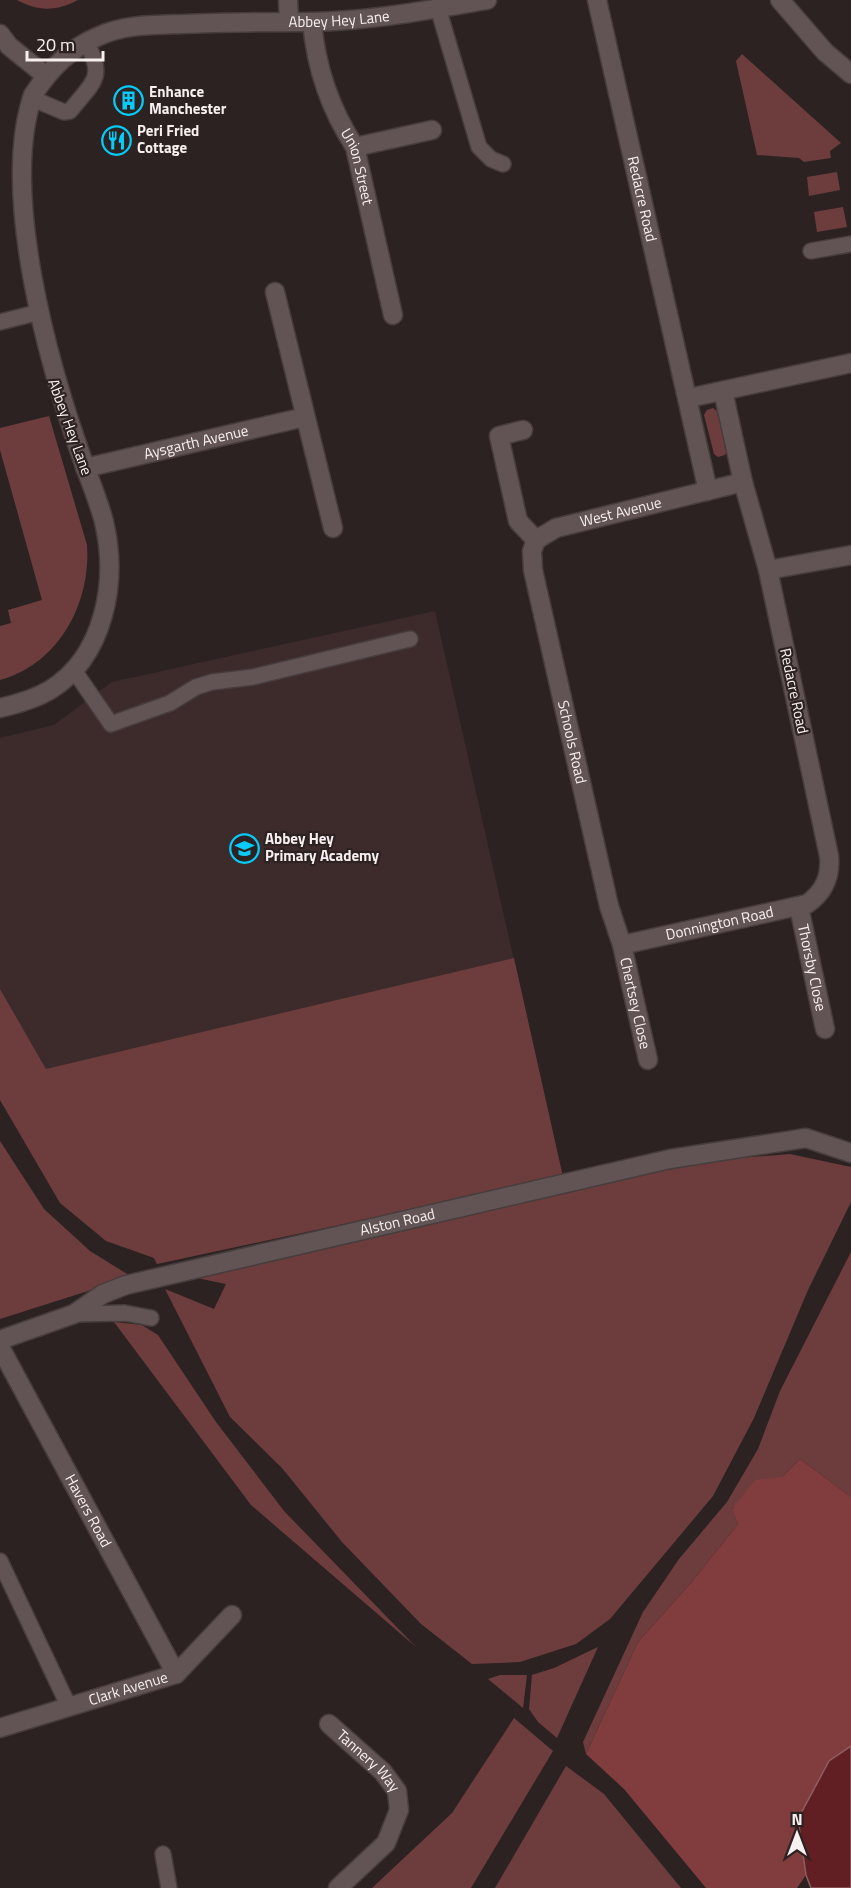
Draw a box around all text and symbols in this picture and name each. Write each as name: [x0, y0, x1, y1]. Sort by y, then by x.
street label: Abbey Hey Lane: [288, 4, 391, 33]
scale bar: [27, 24, 104, 62]
text: 20 m: [36, 31, 75, 58]
place label: Enhance Manchester: [149, 80, 227, 120]
building icon: Enhance Manchester: [112, 85, 144, 117]
place label: Peri Fried Cottage: [137, 119, 199, 159]
restaurant icon: Peri Fried Cottage: [100, 124, 132, 156]
street label: Union Street: [335, 124, 380, 208]
street label: Redacre Road: [622, 154, 663, 244]
street label: Abbey Hey Lane: [42, 375, 99, 478]
street label: Aysgarth Avenue: [141, 419, 251, 465]
street label: West Avenue: [578, 490, 664, 533]
street label: Redacre Road: [774, 646, 815, 736]
street label: Schools Road: [552, 698, 593, 786]
place label: Abbey Hey Primary Academy: [265, 827, 380, 867]
school or university icon: Abbey Hey Primary Academy: [228, 832, 260, 864]
street label: Donnington Road: [663, 900, 776, 946]
street label: Thorsby Close: [792, 922, 833, 1013]
street label: Chertsey Close: [614, 955, 657, 1051]
street label: Alston Road: [358, 1202, 437, 1241]
street label: Havers Road: [59, 1470, 118, 1551]
street label: Clark Avenue: [85, 1665, 170, 1711]
street label: Tannery Way: [332, 1724, 406, 1797]
north arrow: [767, 1804, 827, 1864]
text: N: [791, 1807, 803, 1831]

